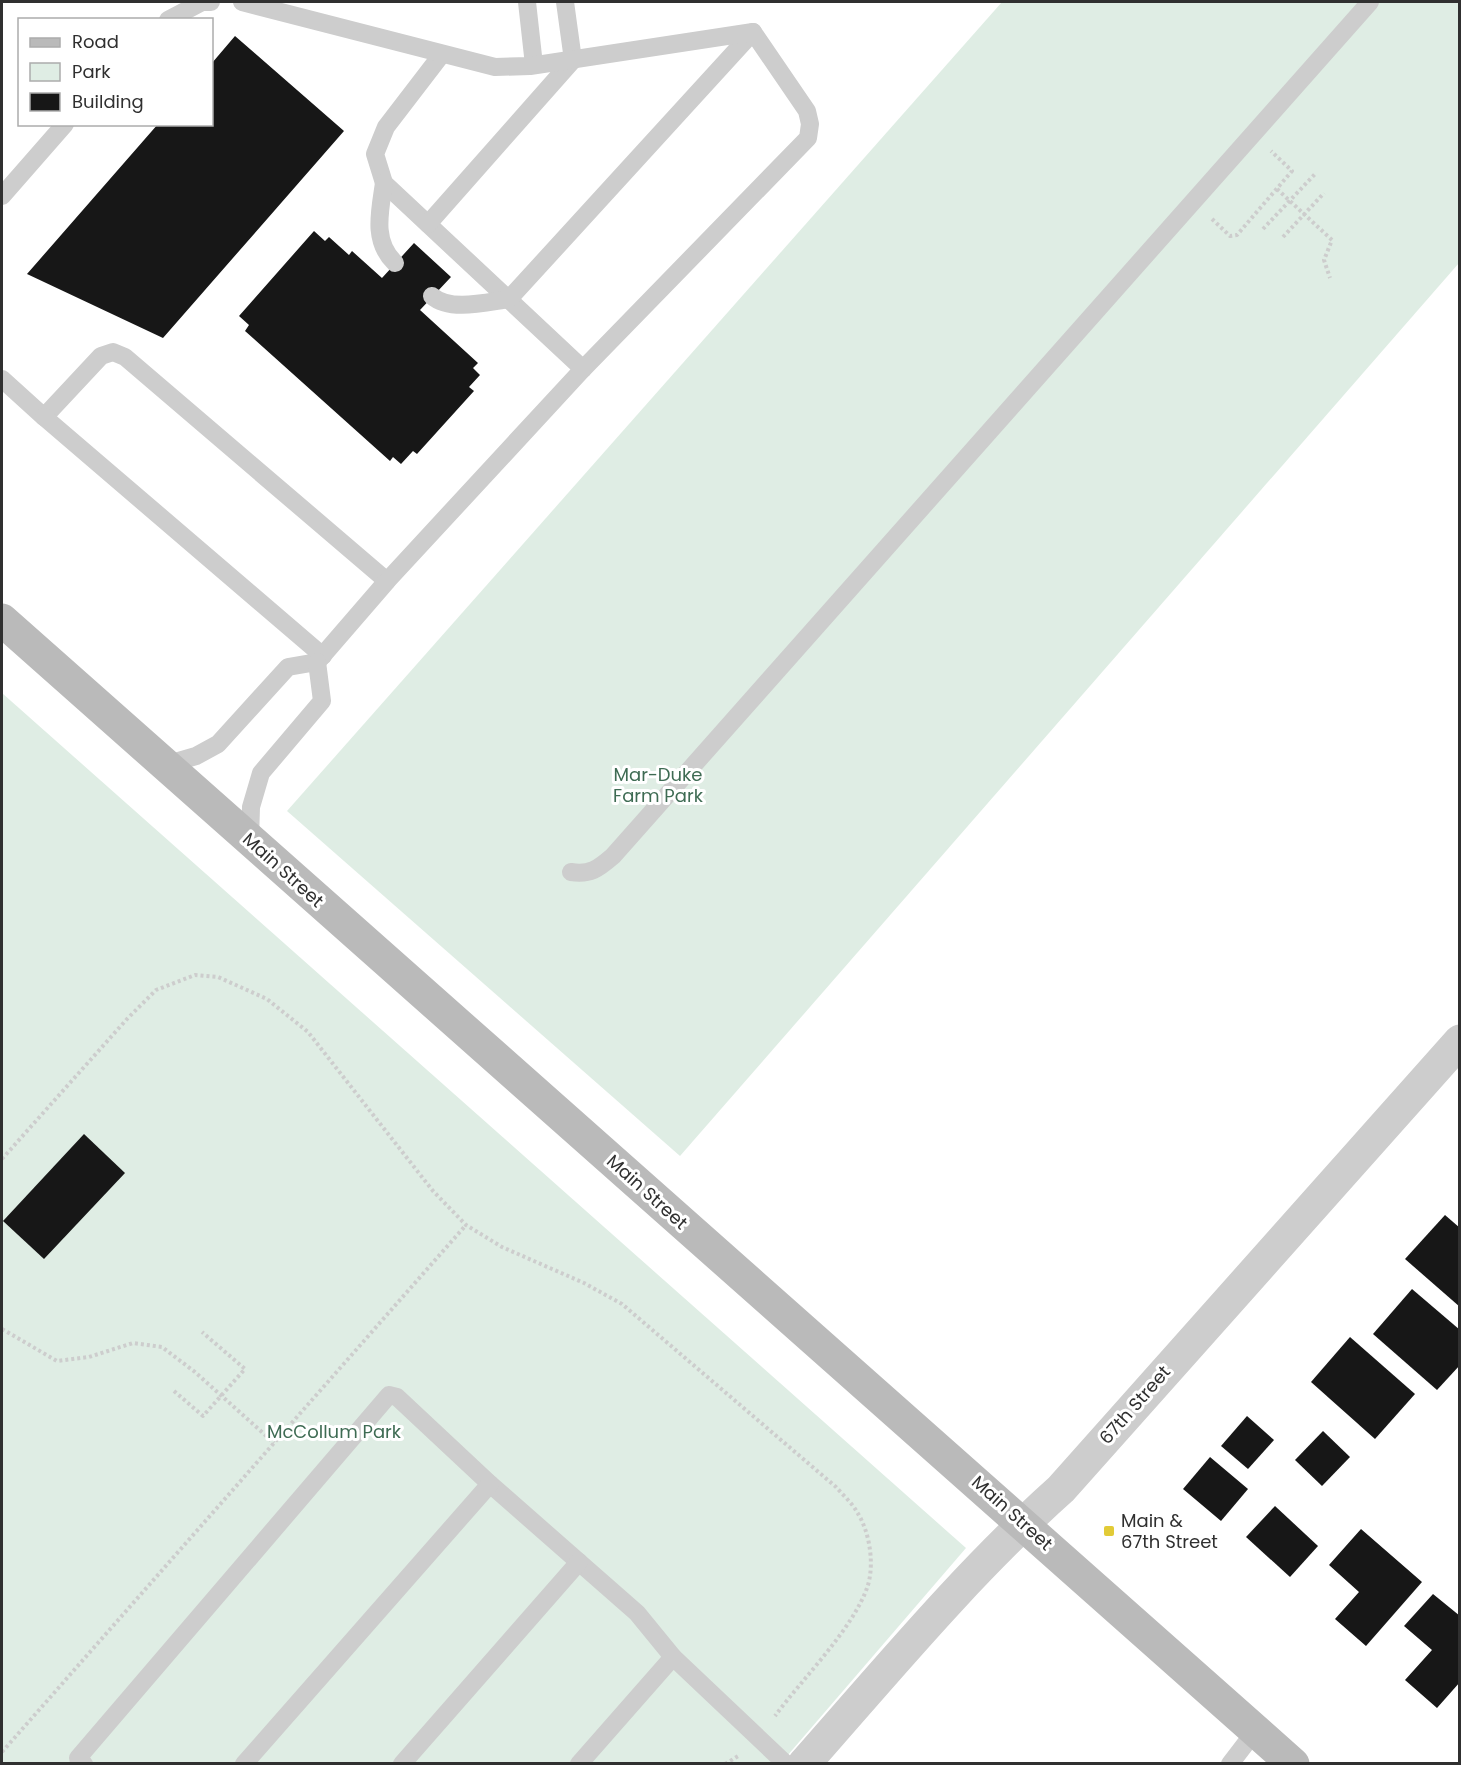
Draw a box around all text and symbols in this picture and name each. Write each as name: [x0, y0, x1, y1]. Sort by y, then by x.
legend: [18, 18, 213, 126]
text: Road: [72, 29, 119, 54]
text: Park: [72, 59, 111, 84]
text: Building: [72, 89, 144, 114]
park label: Mar-Duke Farm Park: [613, 762, 704, 808]
street label: Main Street: [237, 827, 329, 913]
street label: Main Street: [601, 1149, 693, 1235]
street label: 67th Street: [1093, 1360, 1176, 1449]
park label: McCollum Park: [267, 1419, 402, 1444]
street label: Main Street: [966, 1470, 1058, 1556]
place label: Main & 67th Street: [1121, 1508, 1218, 1554]
marker: Main & 67th Street: [1102, 1524, 1116, 1538]

